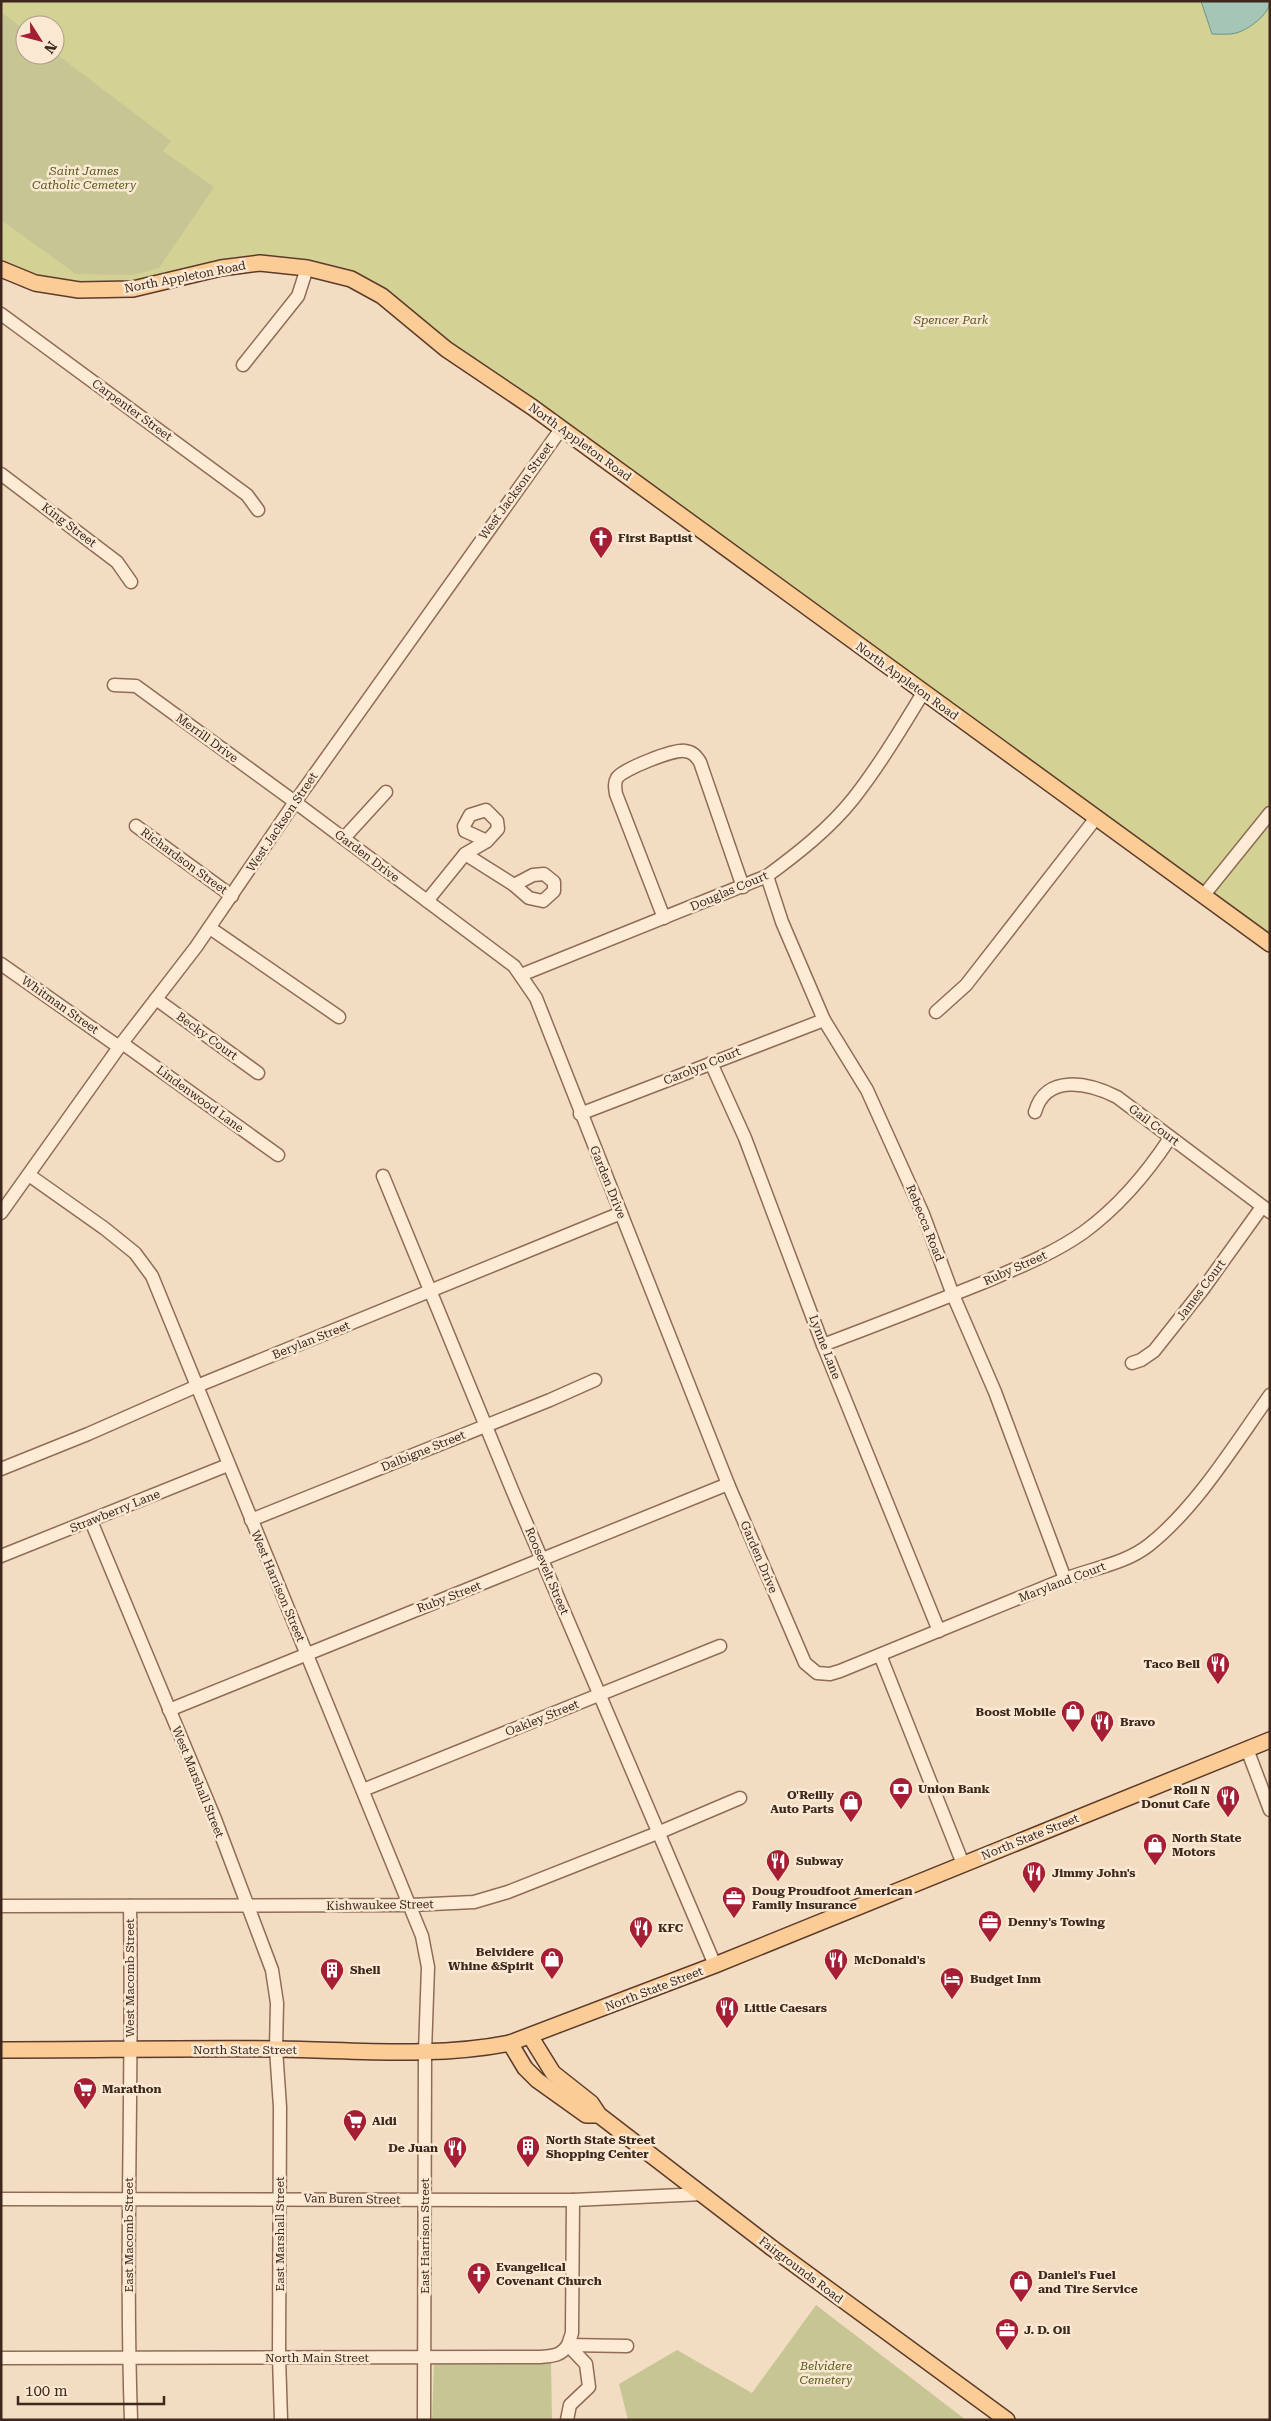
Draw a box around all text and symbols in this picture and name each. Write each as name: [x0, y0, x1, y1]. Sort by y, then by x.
north arrow: [15, 15, 65, 65]
text: N: [41, 39, 60, 57]
park label: Saint James Catholic Cemetery: [32, 164, 137, 192]
street label: North Appleton Road: [123, 258, 247, 296]
park label: Spencer Park: [913, 313, 989, 327]
street label: Carpenter Street: [89, 376, 175, 444]
street label: North Appleton Road: [526, 400, 634, 484]
street label: West Jackson Street: [476, 439, 556, 542]
street label: King Street: [39, 500, 99, 550]
church icon: First Baptist: [588, 525, 614, 559]
place label: First Baptist: [618, 531, 693, 545]
street label: North Appleton Road: [853, 639, 961, 723]
street label: Merrill Drive: [173, 711, 241, 765]
street label: West Jackson Street: [244, 769, 321, 874]
street label: Richardson Street: [138, 825, 231, 897]
street label: Garden Drive: [332, 827, 402, 885]
street label: Douglas Court: [688, 868, 770, 914]
street label: Whitman Street: [19, 973, 102, 1037]
street label: Becky Court: [174, 1009, 241, 1063]
street label: Carolyn Court: [661, 1044, 743, 1088]
street label: Lindenwood Lane: [154, 1063, 247, 1136]
street label: Gail Court: [1126, 1101, 1182, 1149]
street label: Garden Drive: [587, 1144, 629, 1221]
street label: Rebecca Road: [903, 1183, 947, 1264]
street label: Ruby Street: [981, 1248, 1049, 1288]
street label: James Court: [1174, 1256, 1229, 1323]
street label: Lynne Lane: [806, 1313, 844, 1382]
street label: Berylan Street: [270, 1318, 352, 1362]
street label: Dalbigne Street: [379, 1428, 468, 1474]
street label: Strawberry Lane: [68, 1486, 162, 1535]
street label: Garden Drive: [737, 1519, 781, 1596]
street label: Roosevelt Street: [522, 1525, 572, 1617]
street label: West Harrison Street: [248, 1528, 308, 1644]
street label: Maryland Court: [1017, 1559, 1108, 1605]
street label: Ruby Street: [415, 1578, 484, 1616]
restaurant icon: Taco Bell: [1205, 1651, 1231, 1685]
place label: Taco Bell: [1144, 1657, 1200, 1671]
street label: Oakley Street: [503, 1697, 581, 1739]
shop icon: Boost Mobile: [1060, 1699, 1086, 1733]
place label: Boost Mobile: [976, 1705, 1056, 1719]
restaurant icon: Bravo: [1089, 1709, 1115, 1743]
place label: Bravo: [1120, 1715, 1156, 1729]
street label: West Marshall Street: [169, 1724, 227, 1840]
bank icon: Union Bank: [888, 1776, 914, 1810]
place label: Union Bank: [918, 1782, 991, 1796]
place label: Roll N Donut Cafe: [1141, 1783, 1210, 1811]
restaurant icon: Roll N Donut Cafe: [1215, 1784, 1241, 1818]
place label: O'Reilly Auto Parts: [770, 1788, 835, 1816]
shop icon: O'Reilly Auto Parts: [838, 1789, 864, 1823]
street label: North State Street: [979, 1811, 1081, 1863]
place label: North State Motors: [1172, 1831, 1242, 1859]
shop icon: North State Motors: [1142, 1832, 1168, 1866]
restaurant icon: Subway: [765, 1848, 791, 1882]
place label: Subway: [796, 1854, 844, 1868]
restaurant icon: Jimmy John's: [1021, 1860, 1047, 1894]
place label: Jimmy John's: [1052, 1866, 1136, 1880]
place label: Doug Proudfoot American Family Insurance: [752, 1884, 912, 1912]
office icon: Doug Proudfoot American Family Insurance: [721, 1885, 747, 1919]
street label: Kishwaukee Street: [326, 1897, 434, 1913]
office icon: Denny's Towing: [977, 1909, 1003, 1943]
restaurant icon: KFC: [628, 1915, 654, 1949]
place label: Denny's Towing: [1008, 1915, 1106, 1929]
street label: West Macomb Street: [123, 1918, 137, 2038]
place label: KFC: [658, 1921, 684, 1935]
place label: Belvidere Whine &Spirit: [448, 1945, 534, 1973]
shop icon: Belvidere Whine &Spirit: [539, 1946, 565, 1980]
restaurant icon: McDonald's: [823, 1947, 849, 1981]
place label: McDonald's: [854, 1953, 926, 1967]
building icon: Shell: [319, 1957, 345, 1991]
place label: Shell: [350, 1963, 380, 1977]
street label: North State Street: [603, 1964, 705, 2014]
hotel icon: Budget Inm: [939, 1966, 965, 2000]
place label: Budget Inm: [970, 1972, 1041, 1986]
restaurant icon: Little Caesars: [714, 1995, 740, 2029]
place label: Little Caesars: [744, 2001, 827, 2015]
street label: North State Street: [193, 2043, 297, 2057]
supermarket icon: Marathon: [72, 2076, 98, 2110]
place label: Marathon: [102, 2082, 162, 2096]
supermarket icon: Aldi: [342, 2108, 368, 2142]
place label: Aldi: [372, 2114, 397, 2128]
place label: North State Street Shopping Center: [546, 2133, 656, 2161]
building icon: North State Street Shopping Center: [515, 2134, 541, 2168]
restaurant icon: De Juan: [442, 2135, 468, 2169]
place label: De Juan: [388, 2141, 438, 2155]
street label: East Marshall Street: [273, 2176, 287, 2292]
street label: East Macomb Street: [122, 2177, 136, 2293]
street label: East Harrison Street: [418, 2178, 432, 2294]
street label: Van Buren Street: [303, 2191, 401, 2207]
street label: Fairgrounds Road: [756, 2234, 846, 2306]
place label: Evangelical Covenant Church: [496, 2260, 602, 2288]
church icon: Evangelical Covenant Church: [466, 2261, 492, 2295]
place label: Daniel's Fuel and Tire Service: [1038, 2268, 1138, 2296]
shop icon: Daniel's Fuel and Tire Service: [1008, 2269, 1034, 2303]
office icon: J. D. Oil: [994, 2317, 1020, 2351]
place label: J. D. Oil: [1024, 2323, 1071, 2337]
street label: North Main Street: [265, 2351, 370, 2365]
park label: Belvidere Cemetery: [799, 2359, 853, 2387]
scale bar: [18, 2374, 164, 2406]
text: 100 m: [25, 2382, 68, 2400]

